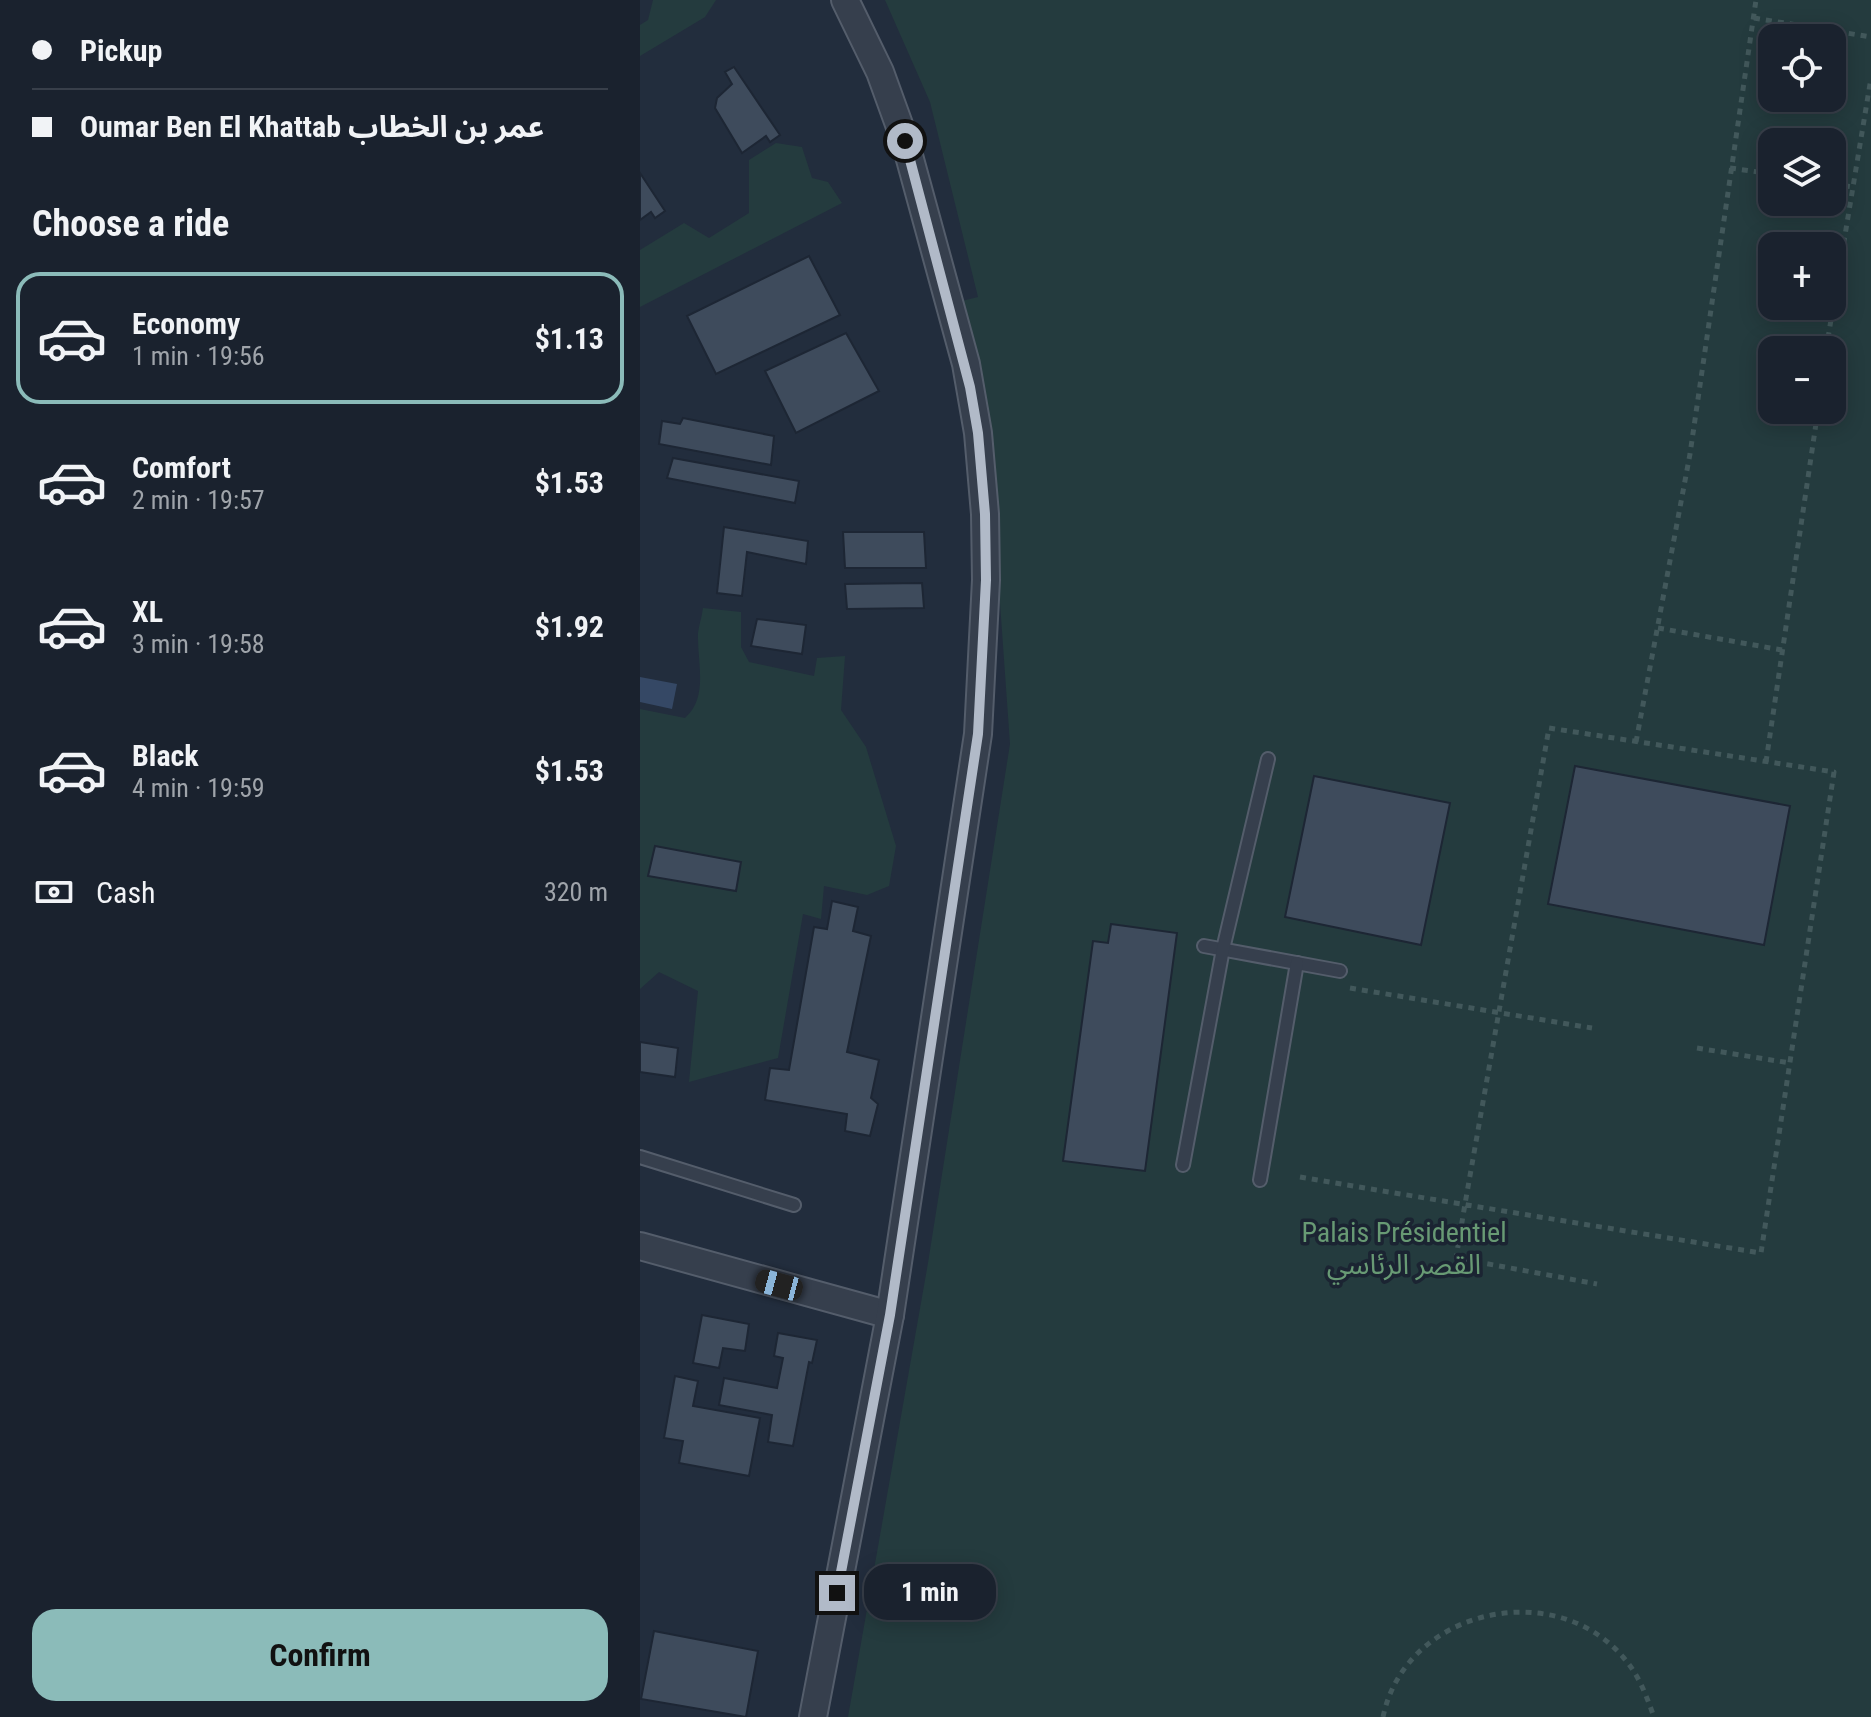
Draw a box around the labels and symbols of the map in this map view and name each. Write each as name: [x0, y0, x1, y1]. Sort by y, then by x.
route start: [887, 123, 923, 159]
park label: Palais Présidentiel القصر الرئاسي: [1301, 1216, 1507, 1285]
car: [753, 1267, 805, 1303]
callout: 1 min: [865, 1565, 997, 1621]
route end: [819, 1575, 855, 1611]

